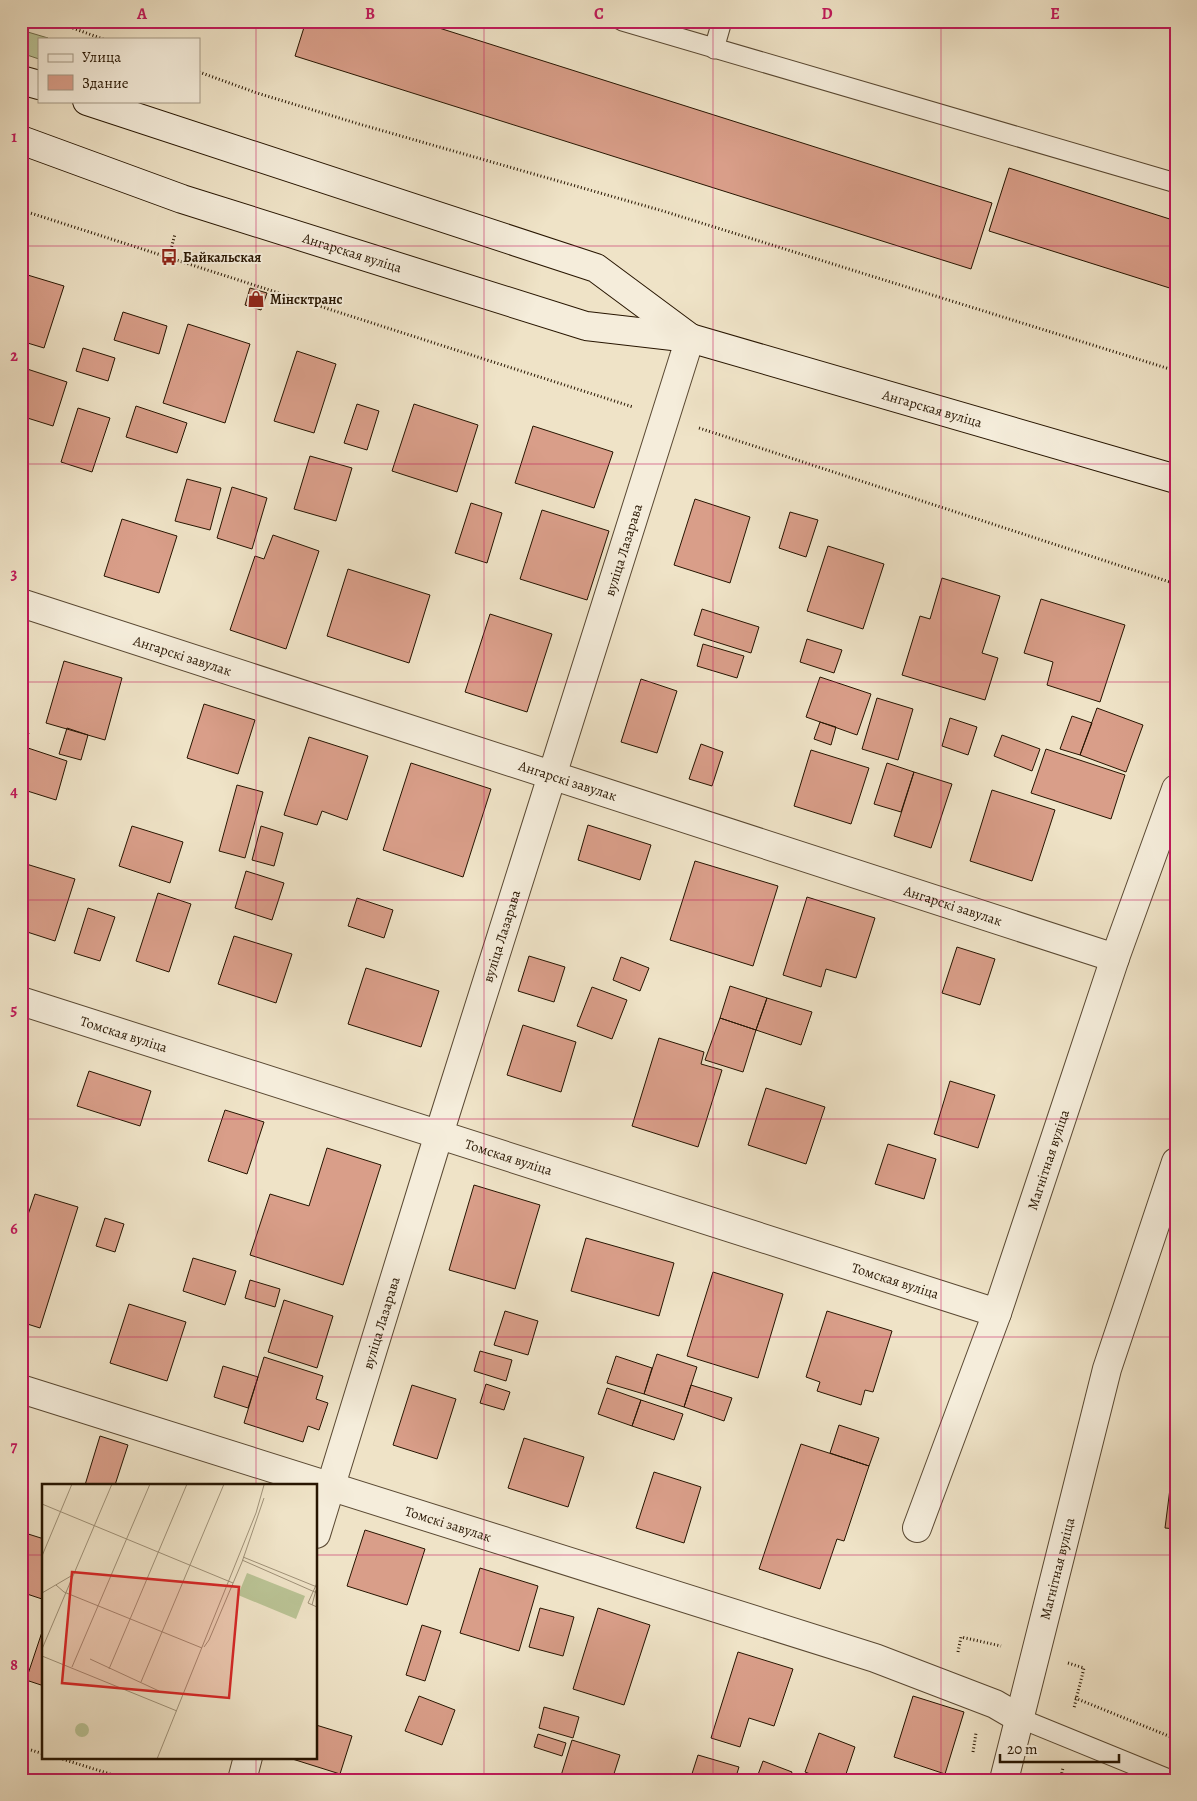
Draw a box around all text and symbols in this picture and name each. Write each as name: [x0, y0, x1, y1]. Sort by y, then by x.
text: A: [136, 3, 148, 25]
text: B: [365, 3, 375, 25]
text: C: [594, 3, 604, 25]
text: D: [821, 3, 833, 25]
text: E: [1050, 3, 1060, 25]
legend: [38, 38, 200, 102]
text: Улица: [82, 47, 121, 67]
text: Здание: [82, 73, 129, 93]
text: 1: [11, 126, 17, 148]
street label: Ангарская вуліца: [299, 228, 405, 278]
bus stop icon: Байкальская: [159, 247, 179, 267]
place label: Байкальская: [183, 248, 261, 267]
shop icon: Мінсктранс: [246, 289, 266, 309]
place label: Мінсктранс: [270, 290, 342, 309]
text: 2: [10, 345, 18, 367]
street label: Ангарская вуліца: [879, 385, 985, 432]
street label: вуліца Лазарава: [600, 501, 647, 598]
text: 3: [11, 563, 18, 585]
street label: Ангарскі завулак: [130, 631, 234, 681]
street label: Ангарскі завулак: [515, 756, 619, 806]
text: 4: [10, 781, 18, 803]
street label: Ангарскі завулак: [901, 881, 1004, 931]
street label: вуліца Лазарава: [478, 887, 525, 985]
text: 5: [11, 999, 18, 1021]
street label: Томская вуліца: [78, 1012, 170, 1057]
street label: Магнітная вуліца: [1023, 1107, 1074, 1212]
street label: Томская вуліца: [463, 1135, 555, 1180]
text: 6: [10, 1218, 18, 1240]
street label: Томская вуліца: [849, 1258, 942, 1304]
street label: вуліца Лазарава: [358, 1274, 405, 1371]
text: 7: [11, 1436, 18, 1458]
inset map: [42, 1484, 318, 1758]
street label: Томскі завулак: [403, 1502, 494, 1547]
street label: Магнітная вуліца: [1036, 1515, 1080, 1622]
text: 8: [10, 1654, 18, 1676]
scale bar: [1000, 1731, 1118, 1763]
text: 20 m: [1007, 1739, 1038, 1759]

